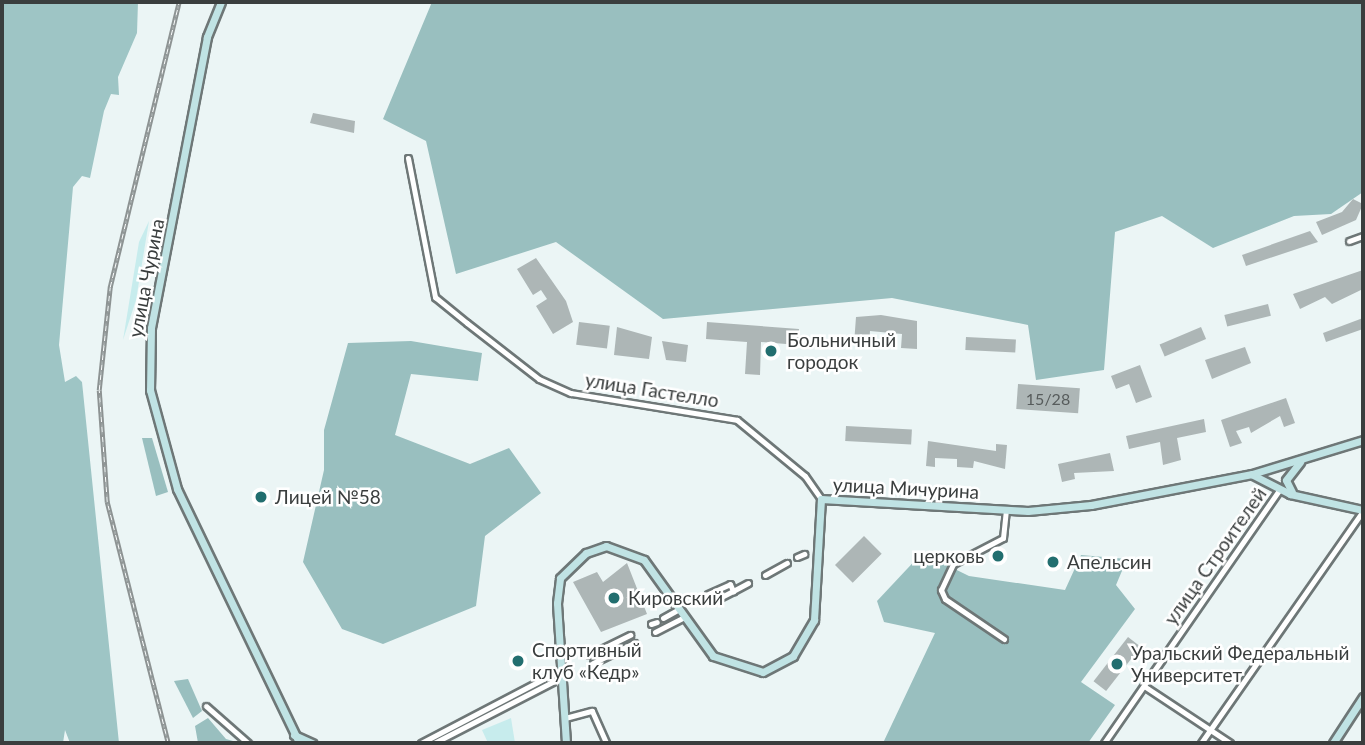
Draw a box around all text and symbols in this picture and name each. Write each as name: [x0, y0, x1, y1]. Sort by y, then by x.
street label: улица Чурина: [123, 217, 169, 339]
place label: Больничный городок: [787, 329, 896, 373]
marker: Больничный городок: [761, 341, 781, 361]
street label: улица Гастелло: [584, 368, 720, 412]
house number: 15/28: [1026, 389, 1070, 409]
street label: улица Мичурина: [832, 473, 980, 503]
street label: улица Строителей: [1159, 483, 1271, 629]
place label: Лицей №58: [275, 486, 381, 508]
marker: Лицей №58: [253, 489, 269, 505]
place label: церковь: [913, 545, 984, 567]
marker: церковь: [990, 548, 1006, 564]
place label: Апельсин: [1067, 551, 1151, 573]
marker: Апельсин: [1045, 554, 1061, 570]
place label: Кировский: [628, 587, 723, 609]
marker: Кировский: [606, 590, 622, 606]
place label: Спортивный клуб «Кедр»: [532, 639, 642, 683]
place label: Уральский Федеральный Университет: [1131, 642, 1349, 686]
marker: Спортивный клуб «Кедр»: [510, 653, 526, 669]
marker: Уральский Федеральный Университет: [1109, 656, 1125, 672]

